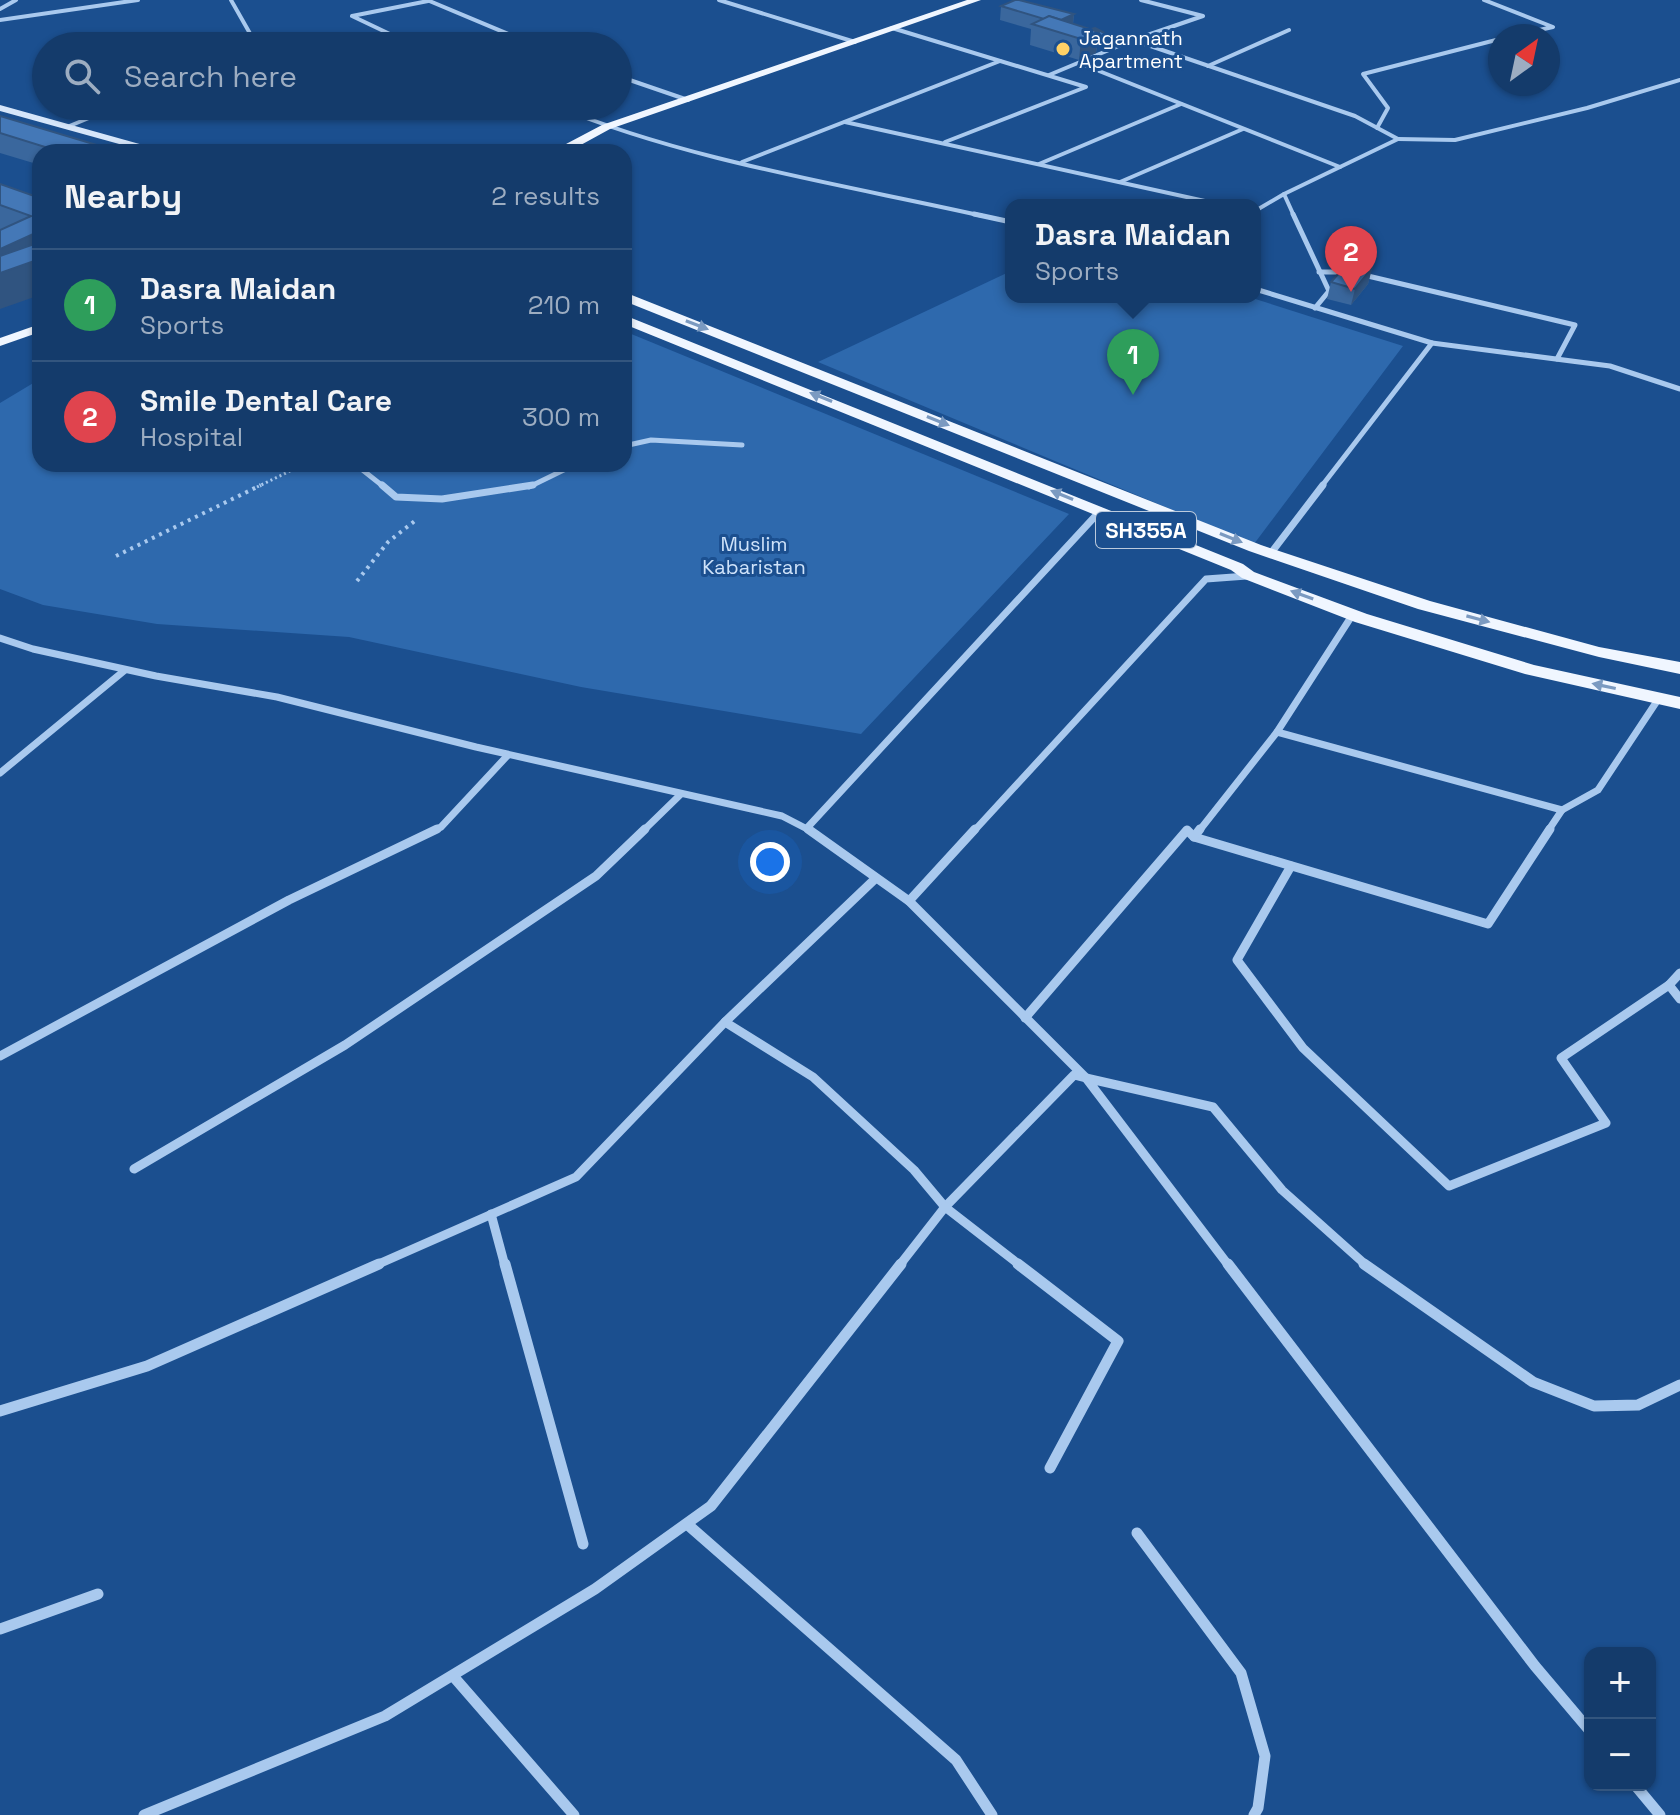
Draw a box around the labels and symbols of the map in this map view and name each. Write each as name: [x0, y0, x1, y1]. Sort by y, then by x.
north arrow: [1488, 24, 1560, 96]
place label: Jagannath Apartment: [1079, 25, 1183, 74]
marker: Jagannath Apartment: [1054, 40, 1072, 58]
pin: 2: [1325, 226, 1377, 292]
one-way arrow: [685, 319, 709, 332]
pin: 1: [1107, 329, 1159, 395]
one-way arrow: [809, 390, 833, 403]
one-way arrow: [926, 414, 950, 427]
one-way arrow: [1050, 488, 1074, 501]
road number: SH355A: [1096, 512, 1196, 548]
park label: Muslim Kabaristan: [702, 531, 806, 580]
one-way arrow: [1220, 532, 1243, 545]
one-way arrow: [1289, 588, 1313, 601]
one-way arrow: [1466, 614, 1491, 626]
one-way arrow: [1591, 679, 1616, 692]
your location: [750, 842, 790, 882]

